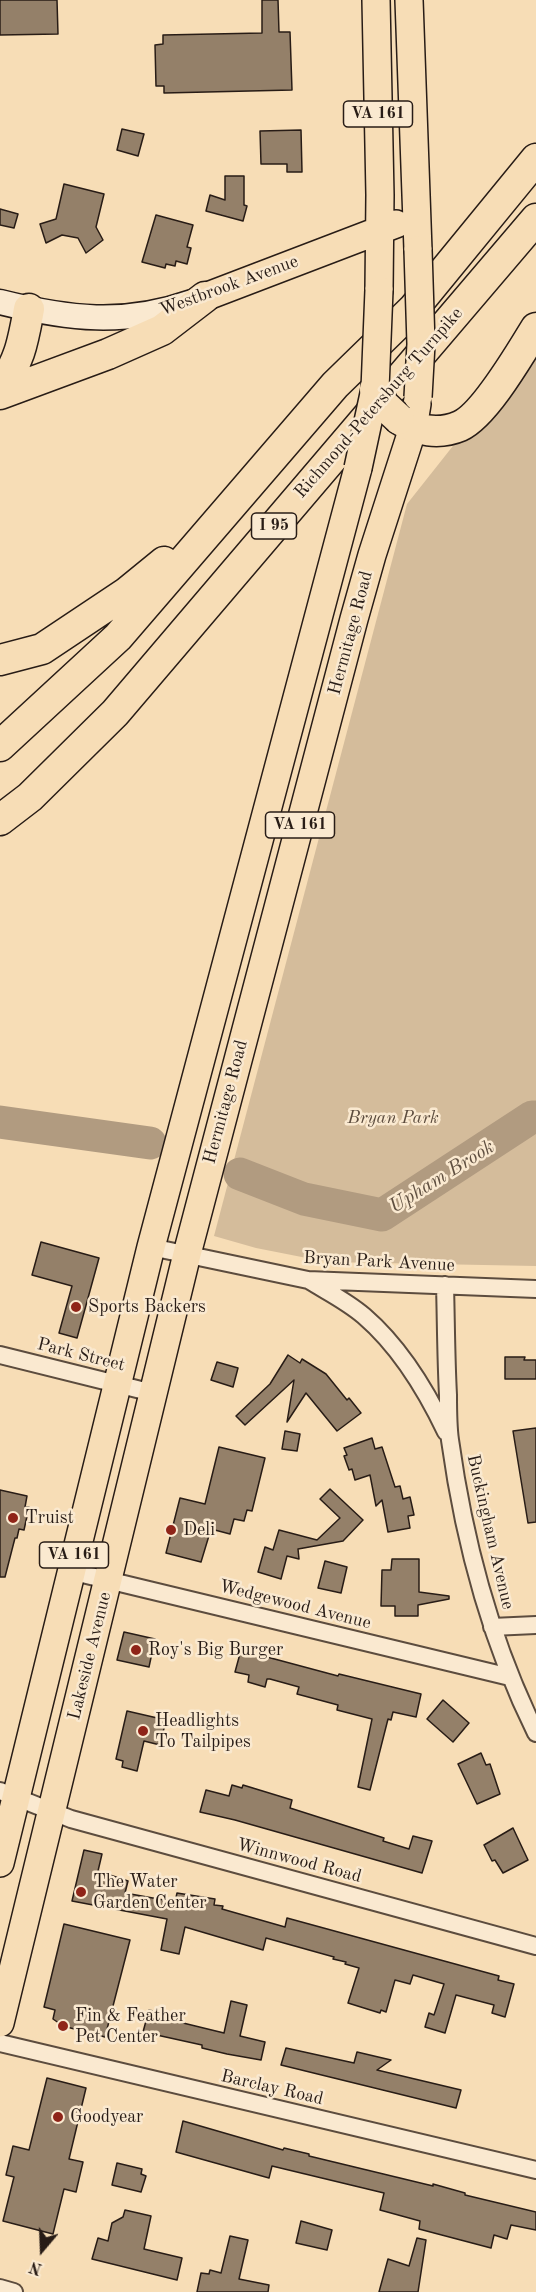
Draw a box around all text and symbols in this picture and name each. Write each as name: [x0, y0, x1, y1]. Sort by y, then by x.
road number: VA 161: [344, 101, 412, 127]
street label: Westbrook Avenue: [157, 251, 301, 321]
street label: Richmond-Petersburg Turnpike: [290, 303, 468, 503]
road number: I 95: [252, 513, 296, 539]
street label: Hermitage Road: [324, 569, 378, 697]
road number: VA 161: [266, 812, 334, 838]
street label: Hermitage Road: [199, 1038, 253, 1166]
park label: Bryan Park: [347, 1107, 439, 1129]
water label: Upham Brook: [385, 1135, 499, 1219]
street label: Bryan Park Avenue: [303, 1247, 455, 1277]
place label: Sports Backers: [88, 1296, 206, 1318]
marker: Sports Backers: [69, 1300, 83, 1314]
street label: Park Street: [35, 1334, 127, 1376]
street label: Buckingham Avenue: [462, 1452, 518, 1612]
place label: Truist: [25, 1507, 74, 1529]
marker: Truist: [6, 1511, 20, 1525]
place label: Deli: [183, 1519, 215, 1541]
marker: Deli: [164, 1523, 178, 1537]
road number: VA 161: [40, 1542, 109, 1568]
street label: Wedgewood Avenue: [217, 1576, 373, 1634]
street label: Lakeside Avenue: [64, 1590, 116, 1722]
place label: Roy's Big Burger: [148, 1639, 283, 1661]
marker: Roy's Big Burger: [129, 1643, 143, 1657]
place label: Headlights To Tailpipes: [155, 1710, 251, 1752]
marker: Headlights To Tailpipes: [136, 1724, 150, 1738]
street label: Winnwood Road: [234, 1834, 364, 1888]
place label: The Water Garden Center: [93, 1871, 207, 1914]
marker: The Water Garden Center: [74, 1885, 88, 1899]
place label: Fin & Feather Pet Center: [75, 2005, 186, 2048]
marker: Fin & Feather Pet Center: [56, 2019, 70, 2033]
street label: Barclay Road: [219, 2066, 325, 2110]
place label: Goodyear: [70, 2106, 143, 2128]
marker: Goodyear: [51, 2110, 65, 2124]
north arrow: [12, 2220, 72, 2280]
text: N: [28, 2257, 45, 2277]

